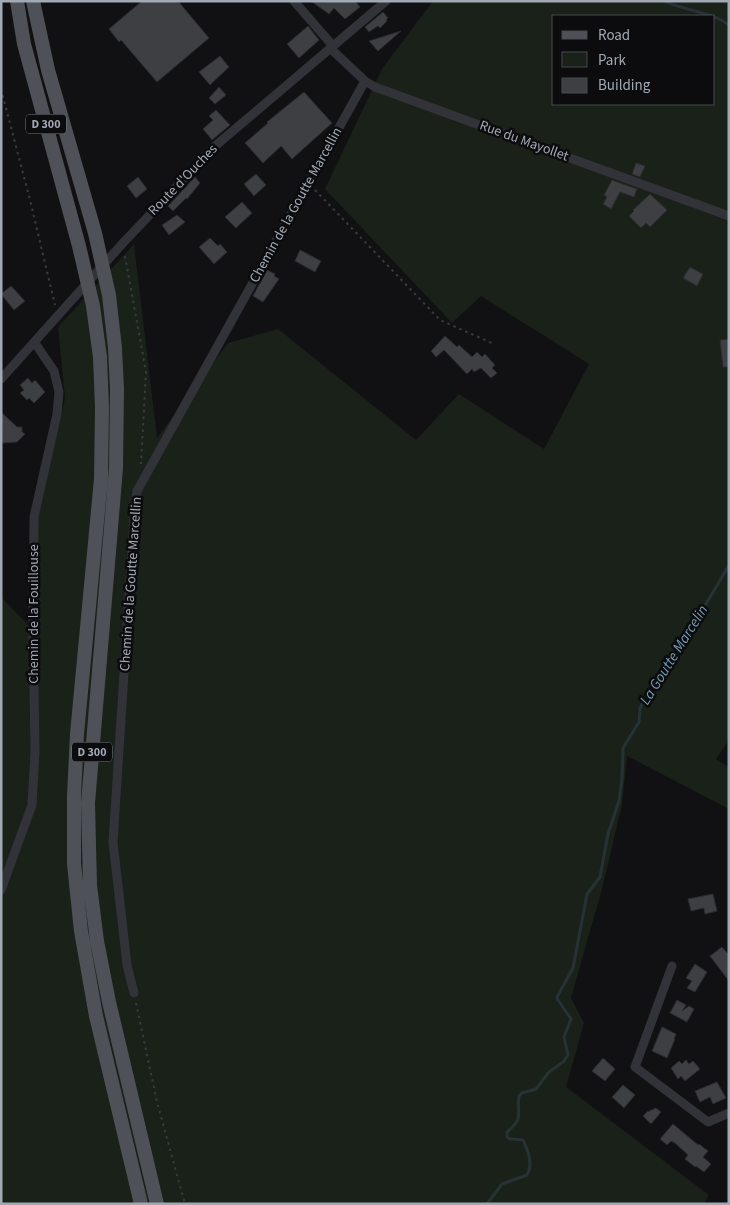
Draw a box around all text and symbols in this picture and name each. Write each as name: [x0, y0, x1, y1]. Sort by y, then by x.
legend: [552, 15, 715, 105]
text: Road: [598, 25, 630, 46]
text: Park: [598, 50, 627, 71]
text: Building: [598, 75, 651, 96]
road number: D 300: [26, 115, 66, 134]
street label: Rue du Mayollet: [477, 116, 572, 166]
street label: Chemin de la Goutte Marcellin: [245, 124, 347, 286]
street label: Route d'Ouches: [144, 140, 222, 220]
street label: Chemin de la Goutte Marcellin: [115, 496, 147, 672]
street label: Chemin de la Fouillouse: [24, 544, 44, 684]
water label: La Goutte Marcelin: [635, 601, 713, 709]
road number: D 300: [72, 742, 112, 762]

